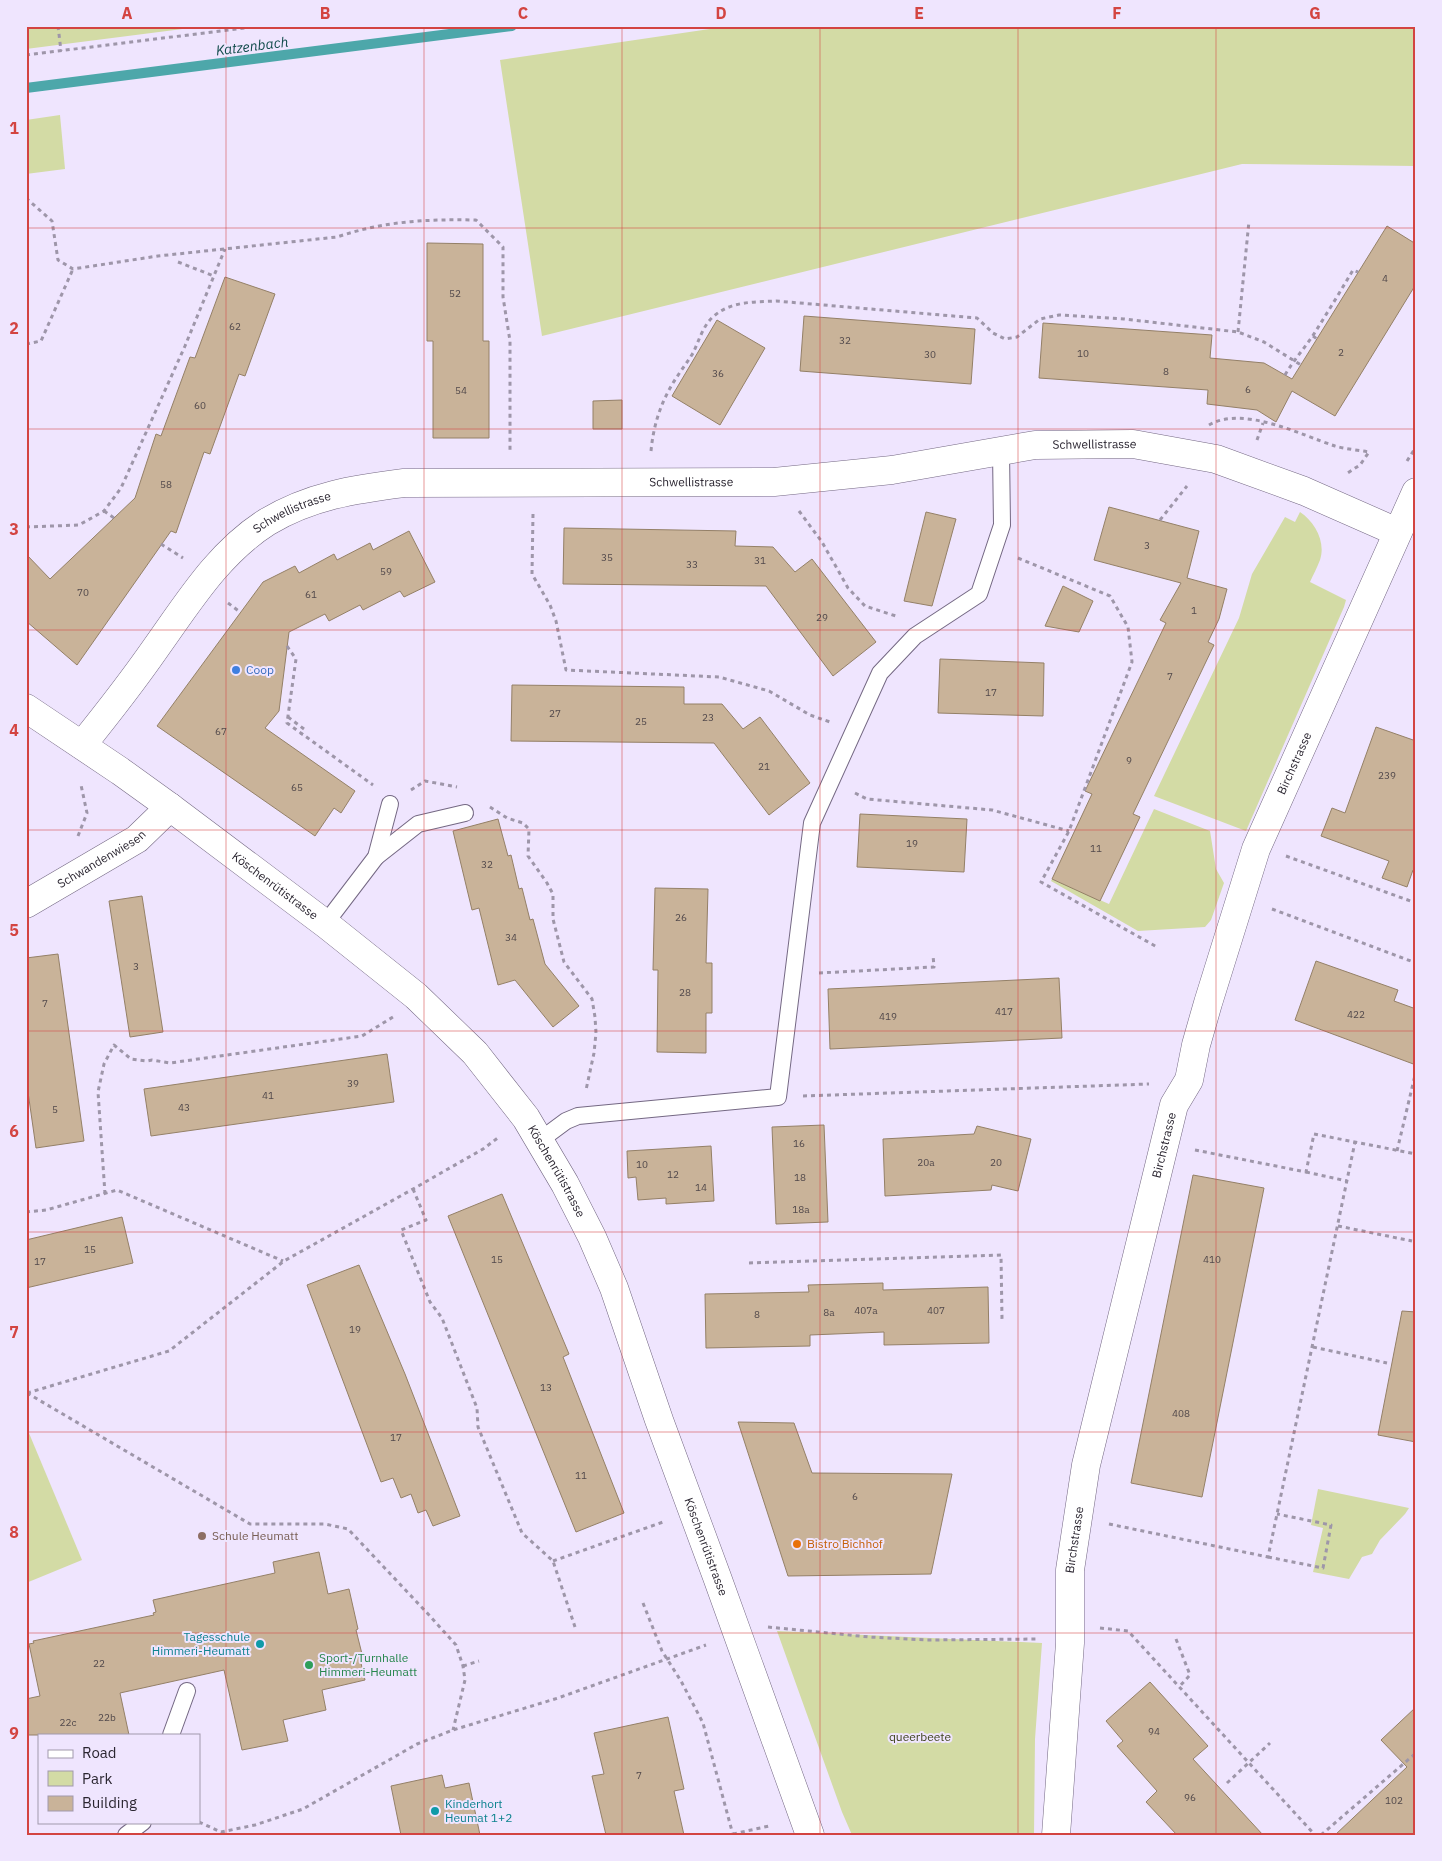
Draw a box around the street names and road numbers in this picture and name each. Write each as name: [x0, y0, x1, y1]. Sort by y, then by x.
street label: Schwellistrasse: [1052, 436, 1138, 452]
street label: Schwellistrasse: [649, 474, 734, 489]
street label: Schwellistrasse: [250, 488, 333, 536]
street label: Birchstrasse: [1273, 729, 1315, 797]
street label: Schwandenwiesen: [54, 827, 149, 891]
street label: Köschenrütistrasse: [229, 848, 321, 923]
street label: Birchstrasse: [1148, 1110, 1179, 1179]
street label: Köschenrütistrasse: [525, 1122, 589, 1220]
street label: Köschenrütistrasse: [681, 1495, 731, 1598]
street label: Birchstrasse: [1062, 1505, 1087, 1574]

